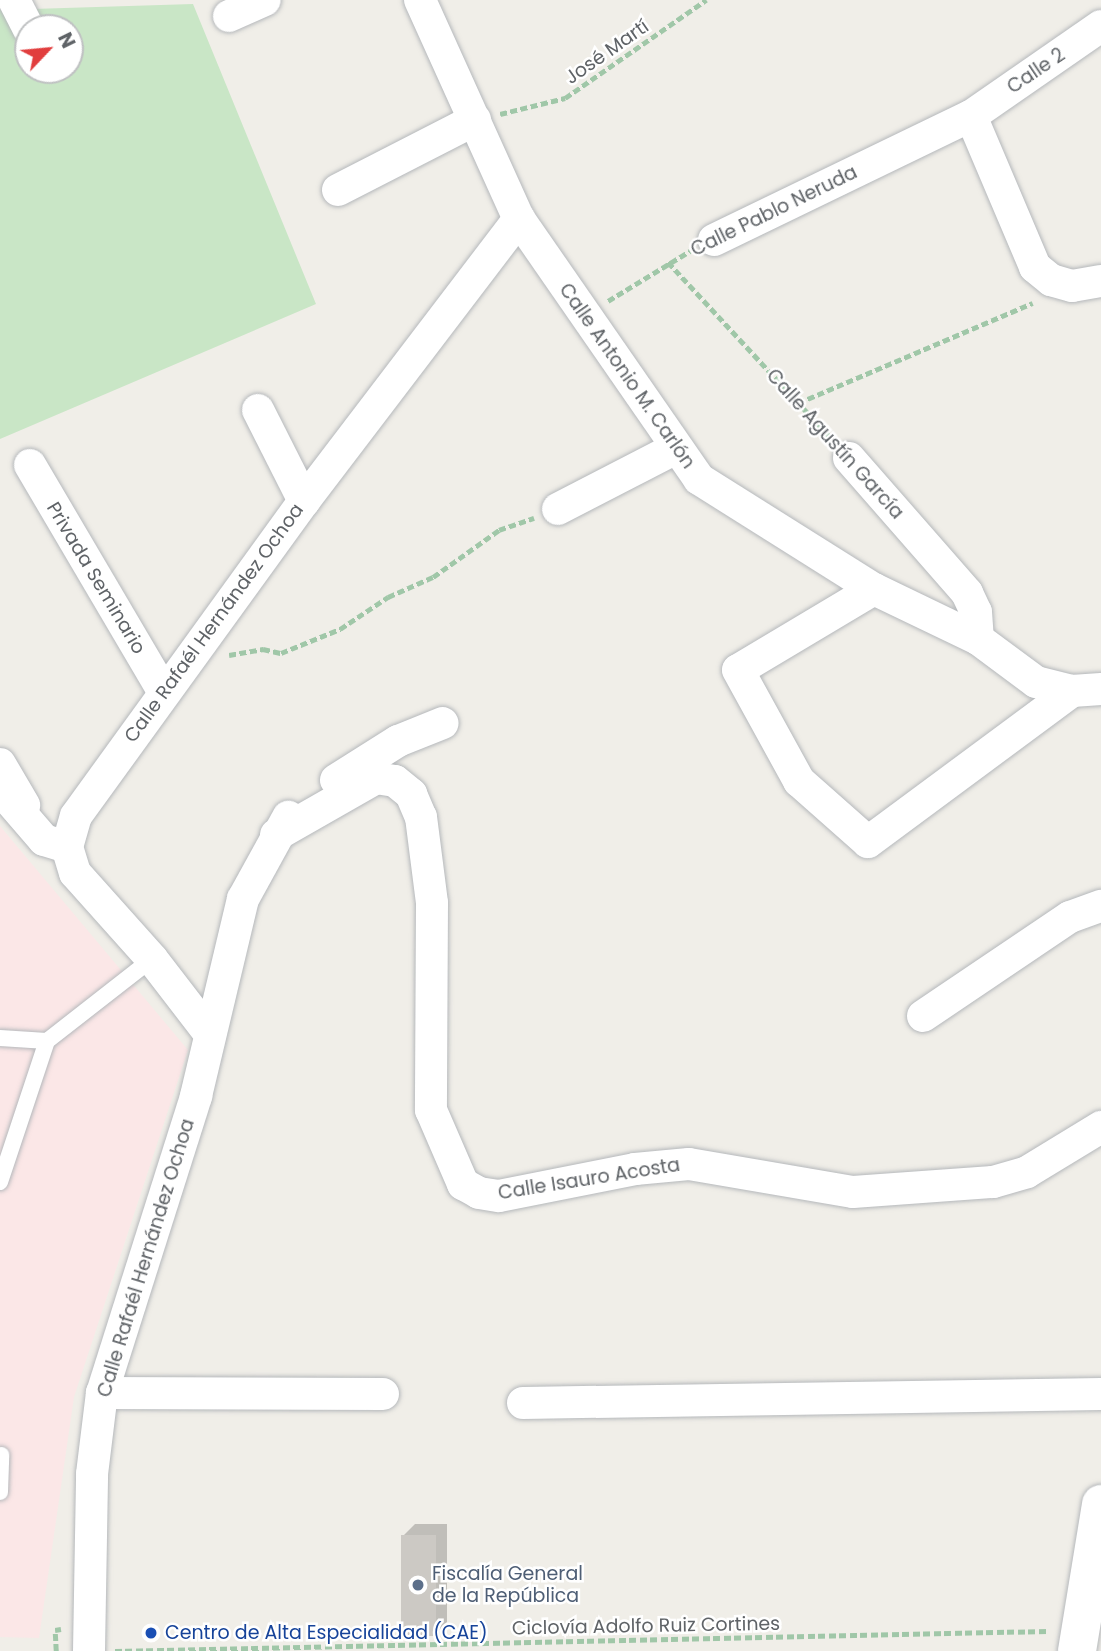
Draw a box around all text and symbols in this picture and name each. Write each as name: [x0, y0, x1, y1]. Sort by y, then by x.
north arrow: [14, 14, 84, 84]
street label: José Martí: [561, 15, 653, 89]
text: N: [51, 28, 82, 53]
street label: Calle 2: [1003, 43, 1069, 99]
street label: Calle Pablo Neruda: [687, 161, 861, 261]
street label: Calle Antonio M. Carlón: [554, 279, 700, 473]
street label: Calle Agustín García: [762, 364, 908, 524]
street label: Privada Seminario: [42, 498, 150, 658]
street label: Calle Rafaél Hernández Ochoa: [120, 499, 308, 747]
street label: Calle Rafaél Hernández Ochoa: [93, 1116, 199, 1400]
street label: Calle Isauro Acosta: [496, 1153, 682, 1205]
place label: Fiscalía General de la República: [432, 1563, 583, 1607]
marker: Fiscalía General de la República: [410, 1577, 426, 1593]
street label: Ciclovía Adolfo Ruiz Cortines: [512, 1612, 780, 1640]
place label: Centro de Alta Especialidad (CAE): [165, 1622, 488, 1644]
marker: Centro de Alta Especialidad (CAE): [143, 1625, 159, 1641]

